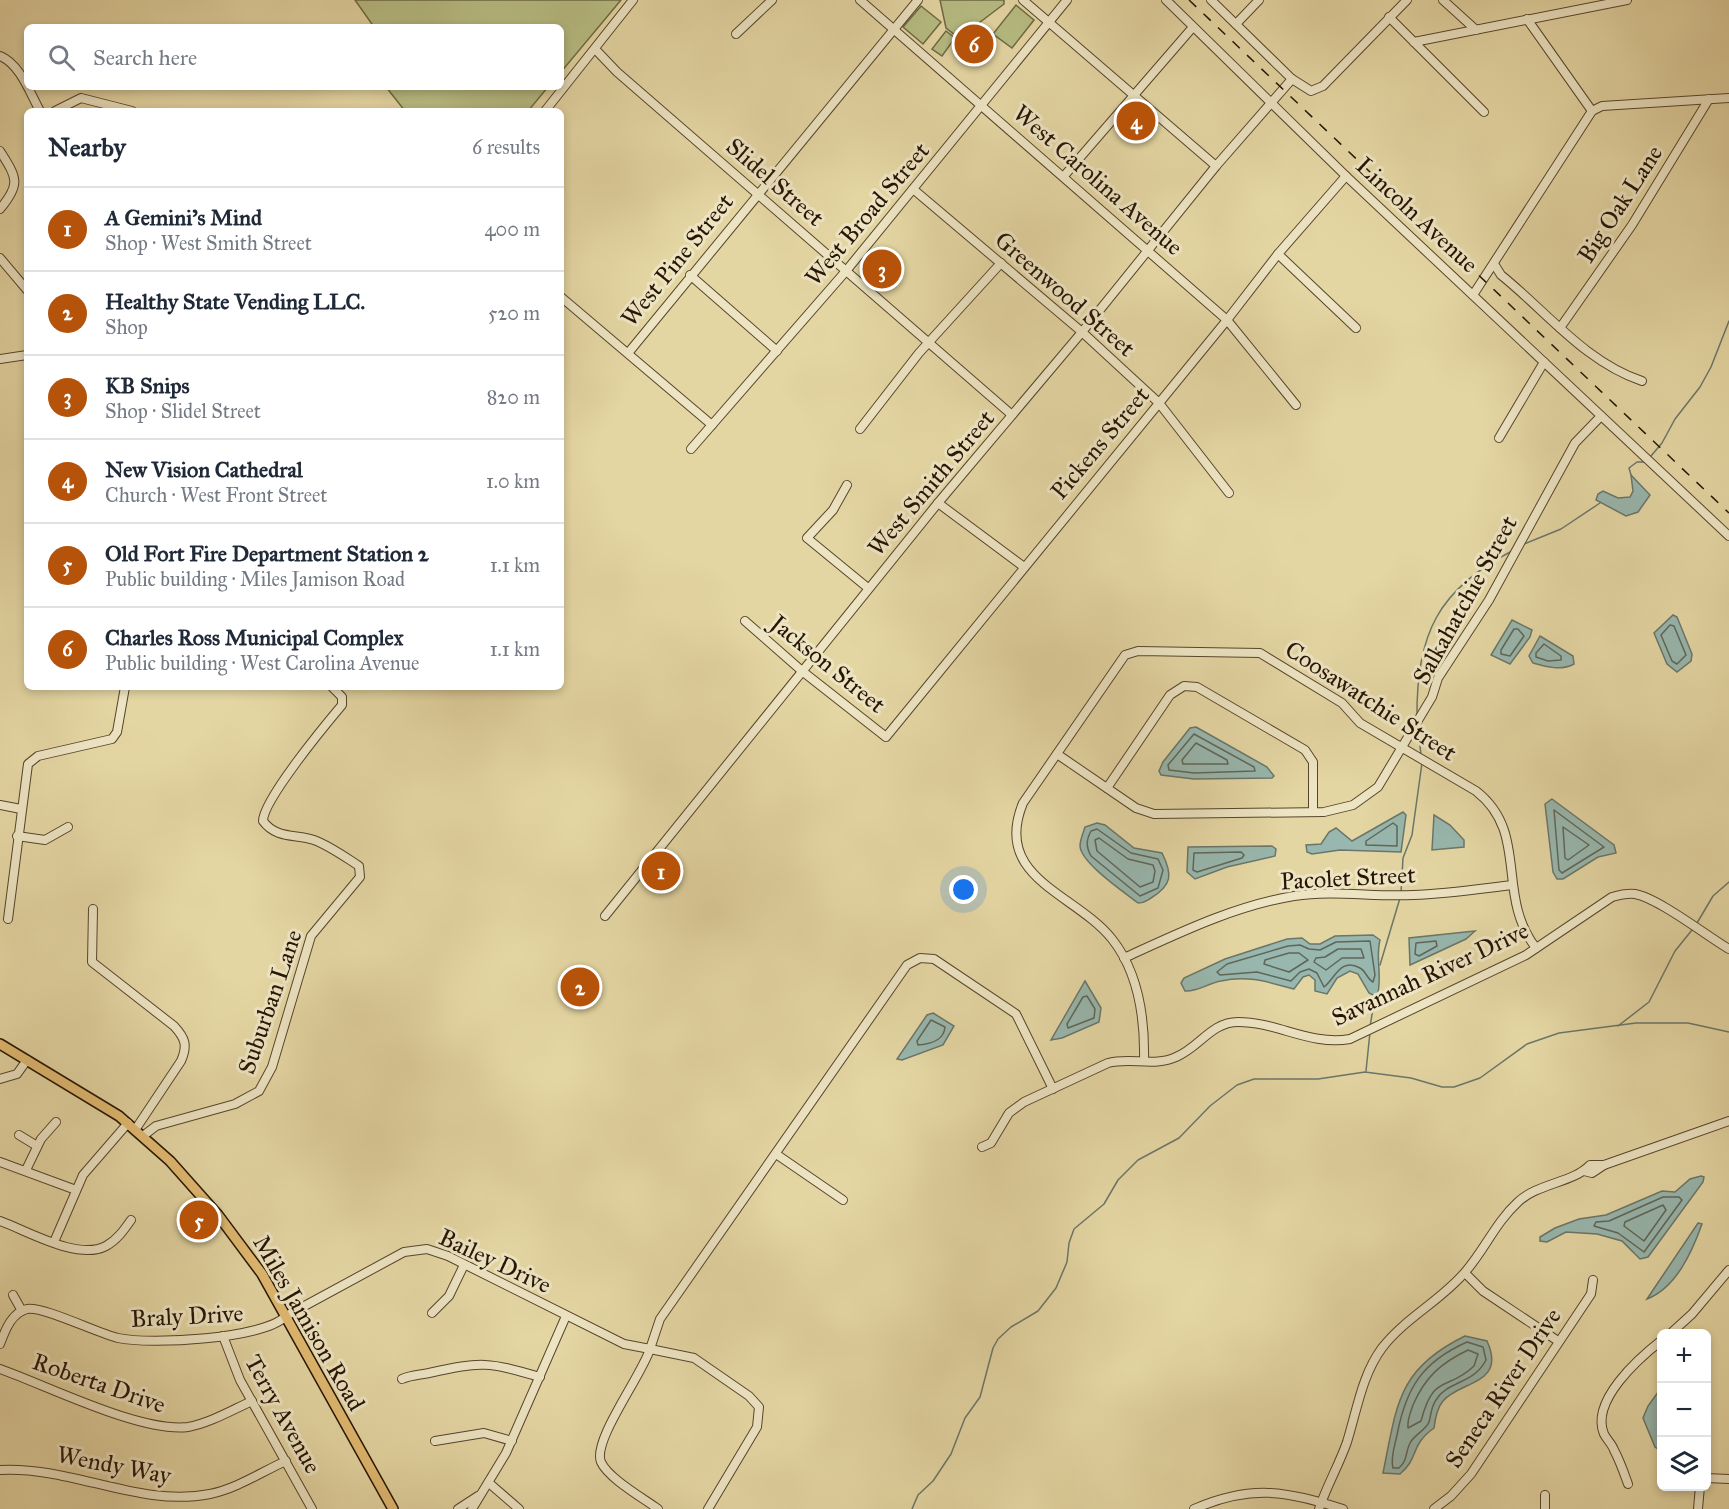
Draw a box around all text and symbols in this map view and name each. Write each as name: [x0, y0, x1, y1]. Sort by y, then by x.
pin: 6: [954, 22, 994, 66]
search box: [24, 24, 564, 90]
icon: search: [45, 41, 78, 74]
text: Search here: [93, 44, 197, 71]
street label: West Carolina Avenue: [1007, 98, 1189, 262]
pin: 4: [1116, 98, 1156, 144]
text: Nearby: [48, 131, 126, 163]
street label: Slidel Street: [720, 131, 831, 233]
text: 6 results: [472, 135, 540, 159]
street label: West Broad Street: [798, 136, 936, 292]
street label: Big Oak Lane: [1571, 140, 1669, 268]
street label: Lincoln Avenue: [1350, 151, 1484, 279]
street label: West Pine Street: [614, 187, 740, 333]
text: A Gemini's Mind: [105, 204, 262, 231]
text: 1: [64, 217, 71, 241]
text: 400 m: [484, 217, 540, 241]
street label: Greenwood Street: [989, 225, 1142, 363]
text: Shop · West Smith Street: [105, 231, 312, 255]
pin: 3: [862, 246, 902, 292]
text: Healthy State Vending LLC.: [105, 288, 365, 315]
text: 2: [63, 301, 72, 325]
text: 520 m: [488, 301, 540, 325]
text: Shop: [105, 315, 148, 339]
text: KB Snips: [105, 372, 190, 399]
street label: Pickens Street: [1044, 380, 1156, 505]
text: 3: [64, 385, 72, 409]
text: 820 m: [487, 385, 540, 409]
text: Shop · Slidel Street: [105, 399, 261, 423]
street label: West Smith Street: [861, 404, 1001, 562]
text: New Vision Cathedral: [105, 456, 303, 483]
text: 4: [62, 469, 73, 493]
text: 1.0 km: [486, 469, 540, 493]
text: Church · West Front Street: [105, 483, 327, 507]
street label: Salkahatchie Street: [1406, 510, 1524, 690]
text: Old Fort Fire Department Station 2: [105, 540, 429, 567]
text: 5: [63, 553, 72, 577]
text: 1.1 km: [490, 553, 540, 577]
text: Public building · Miles Jamison Road: [105, 567, 405, 591]
street label: Jackson Street: [762, 607, 892, 720]
text: Charles Ross Municipal Complex: [105, 624, 403, 651]
street label: Coosawatchie Street: [1280, 634, 1463, 768]
text: 6: [62, 637, 73, 661]
text: 1.1 km: [490, 637, 540, 661]
text: Public building · West Carolina Avenue: [105, 651, 419, 675]
pin: 1: [642, 848, 680, 894]
street label: Pacolet Street: [1280, 859, 1417, 897]
your location: [949, 875, 978, 904]
street label: Savannah River Drive: [1327, 915, 1533, 1033]
street label: Suburban Lane: [231, 926, 309, 1078]
pin: 2: [560, 964, 600, 1010]
pin: 5: [180, 1198, 218, 1242]
street label: Bailey Drive: [434, 1222, 556, 1300]
street label: Miles Jamison Road: [247, 1230, 371, 1416]
street label: Braly Drive: [130, 1298, 244, 1334]
street label: Seneca River Drive: [1438, 1302, 1568, 1474]
map controls: [1657, 1329, 1711, 1491]
button: +: [1657, 1329, 1711, 1383]
street label: Roberta Drive: [28, 1346, 170, 1420]
street label: Terry Avenue: [238, 1349, 328, 1479]
button: −: [1657, 1383, 1711, 1437]
button: layers: [1657, 1437, 1711, 1491]
street label: Wendy Way: [54, 1439, 174, 1491]

